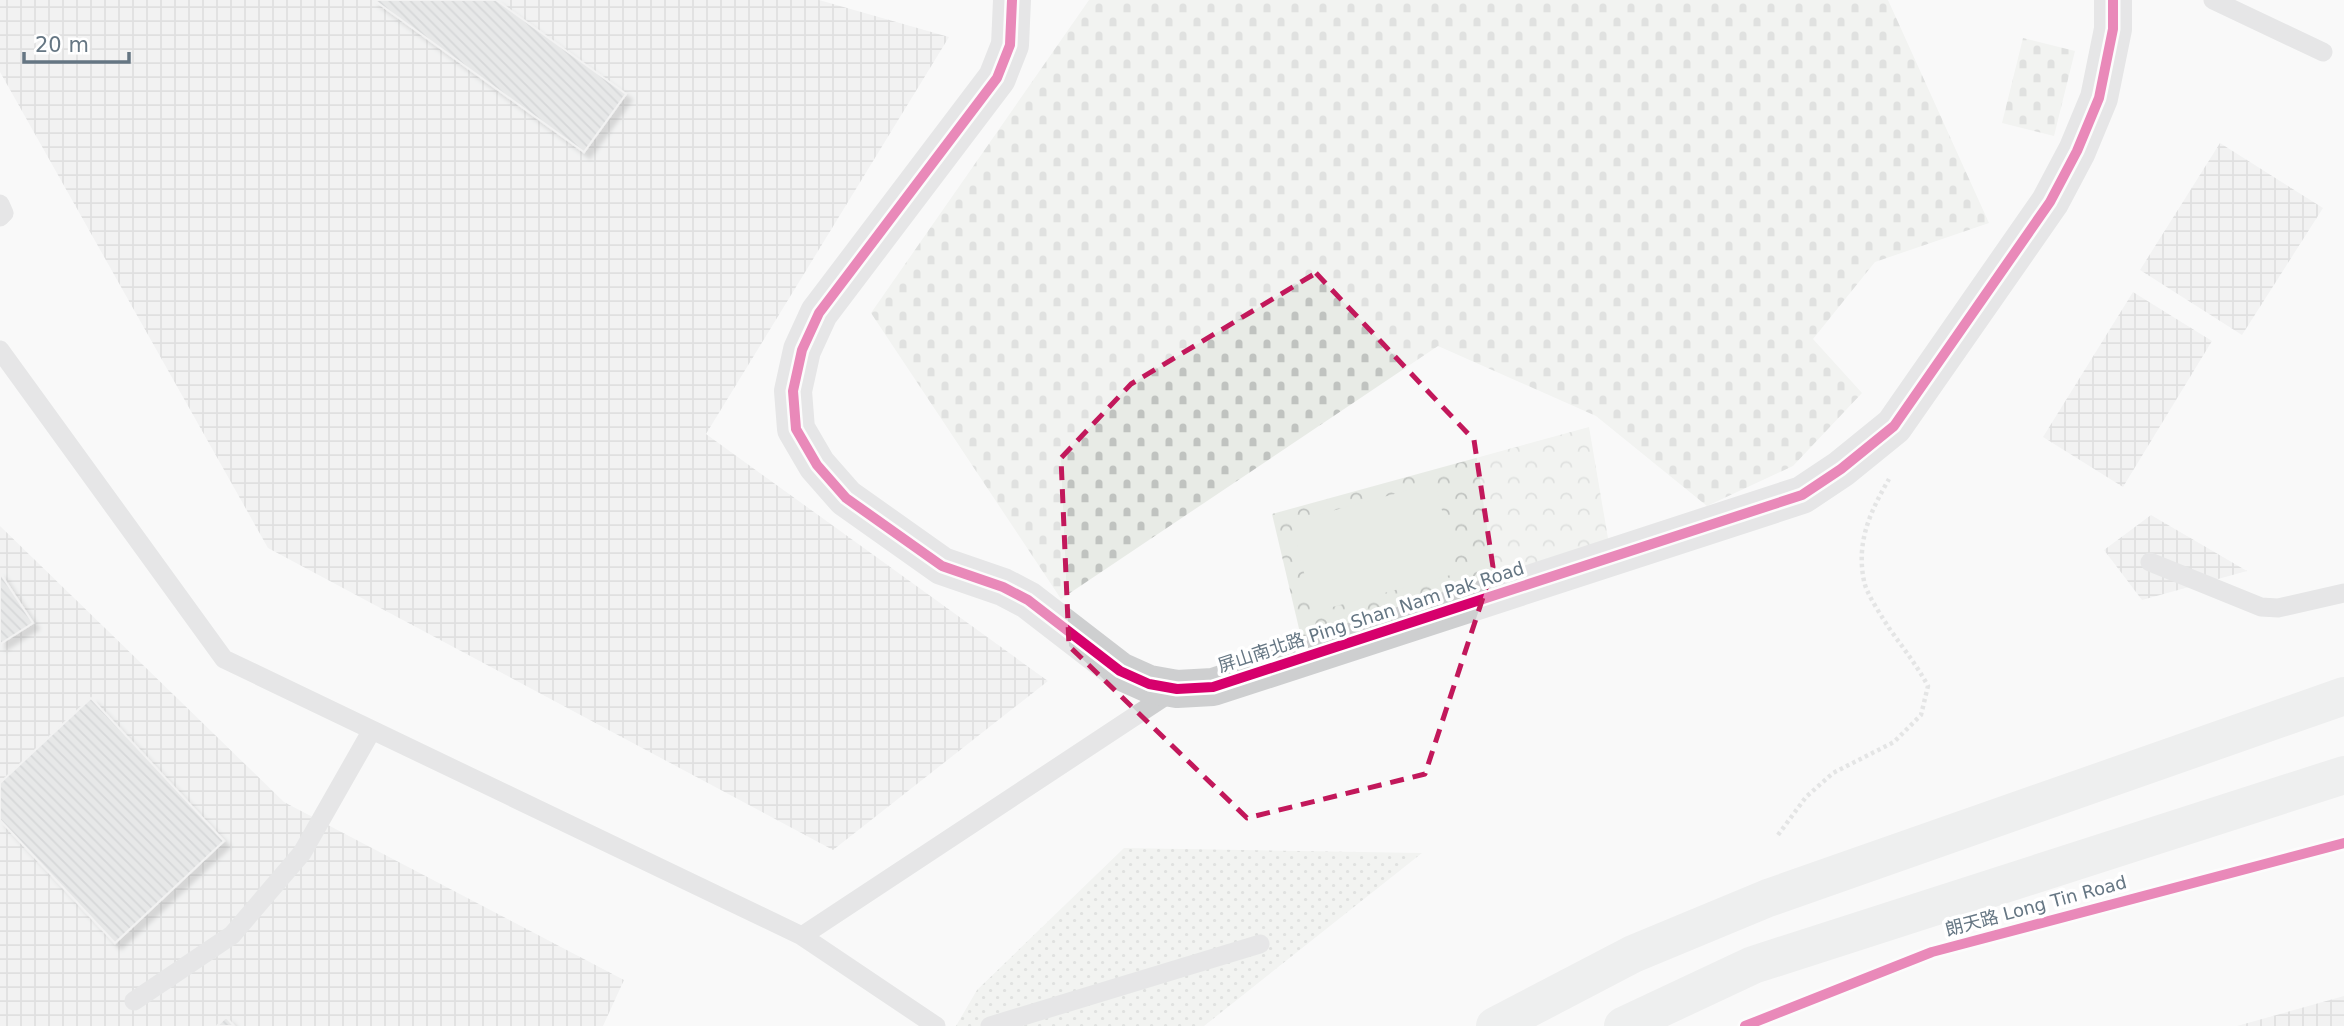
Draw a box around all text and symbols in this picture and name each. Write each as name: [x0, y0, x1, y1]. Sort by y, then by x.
scale bar: [24, 21, 130, 65]
text: 20 m: [35, 33, 89, 57]
street label: 屏山南北路 Ping Shan Nam Pak Road: [1215, 557, 1527, 676]
street label: 朗天路 Long Tin Road: [1943, 871, 2129, 940]

